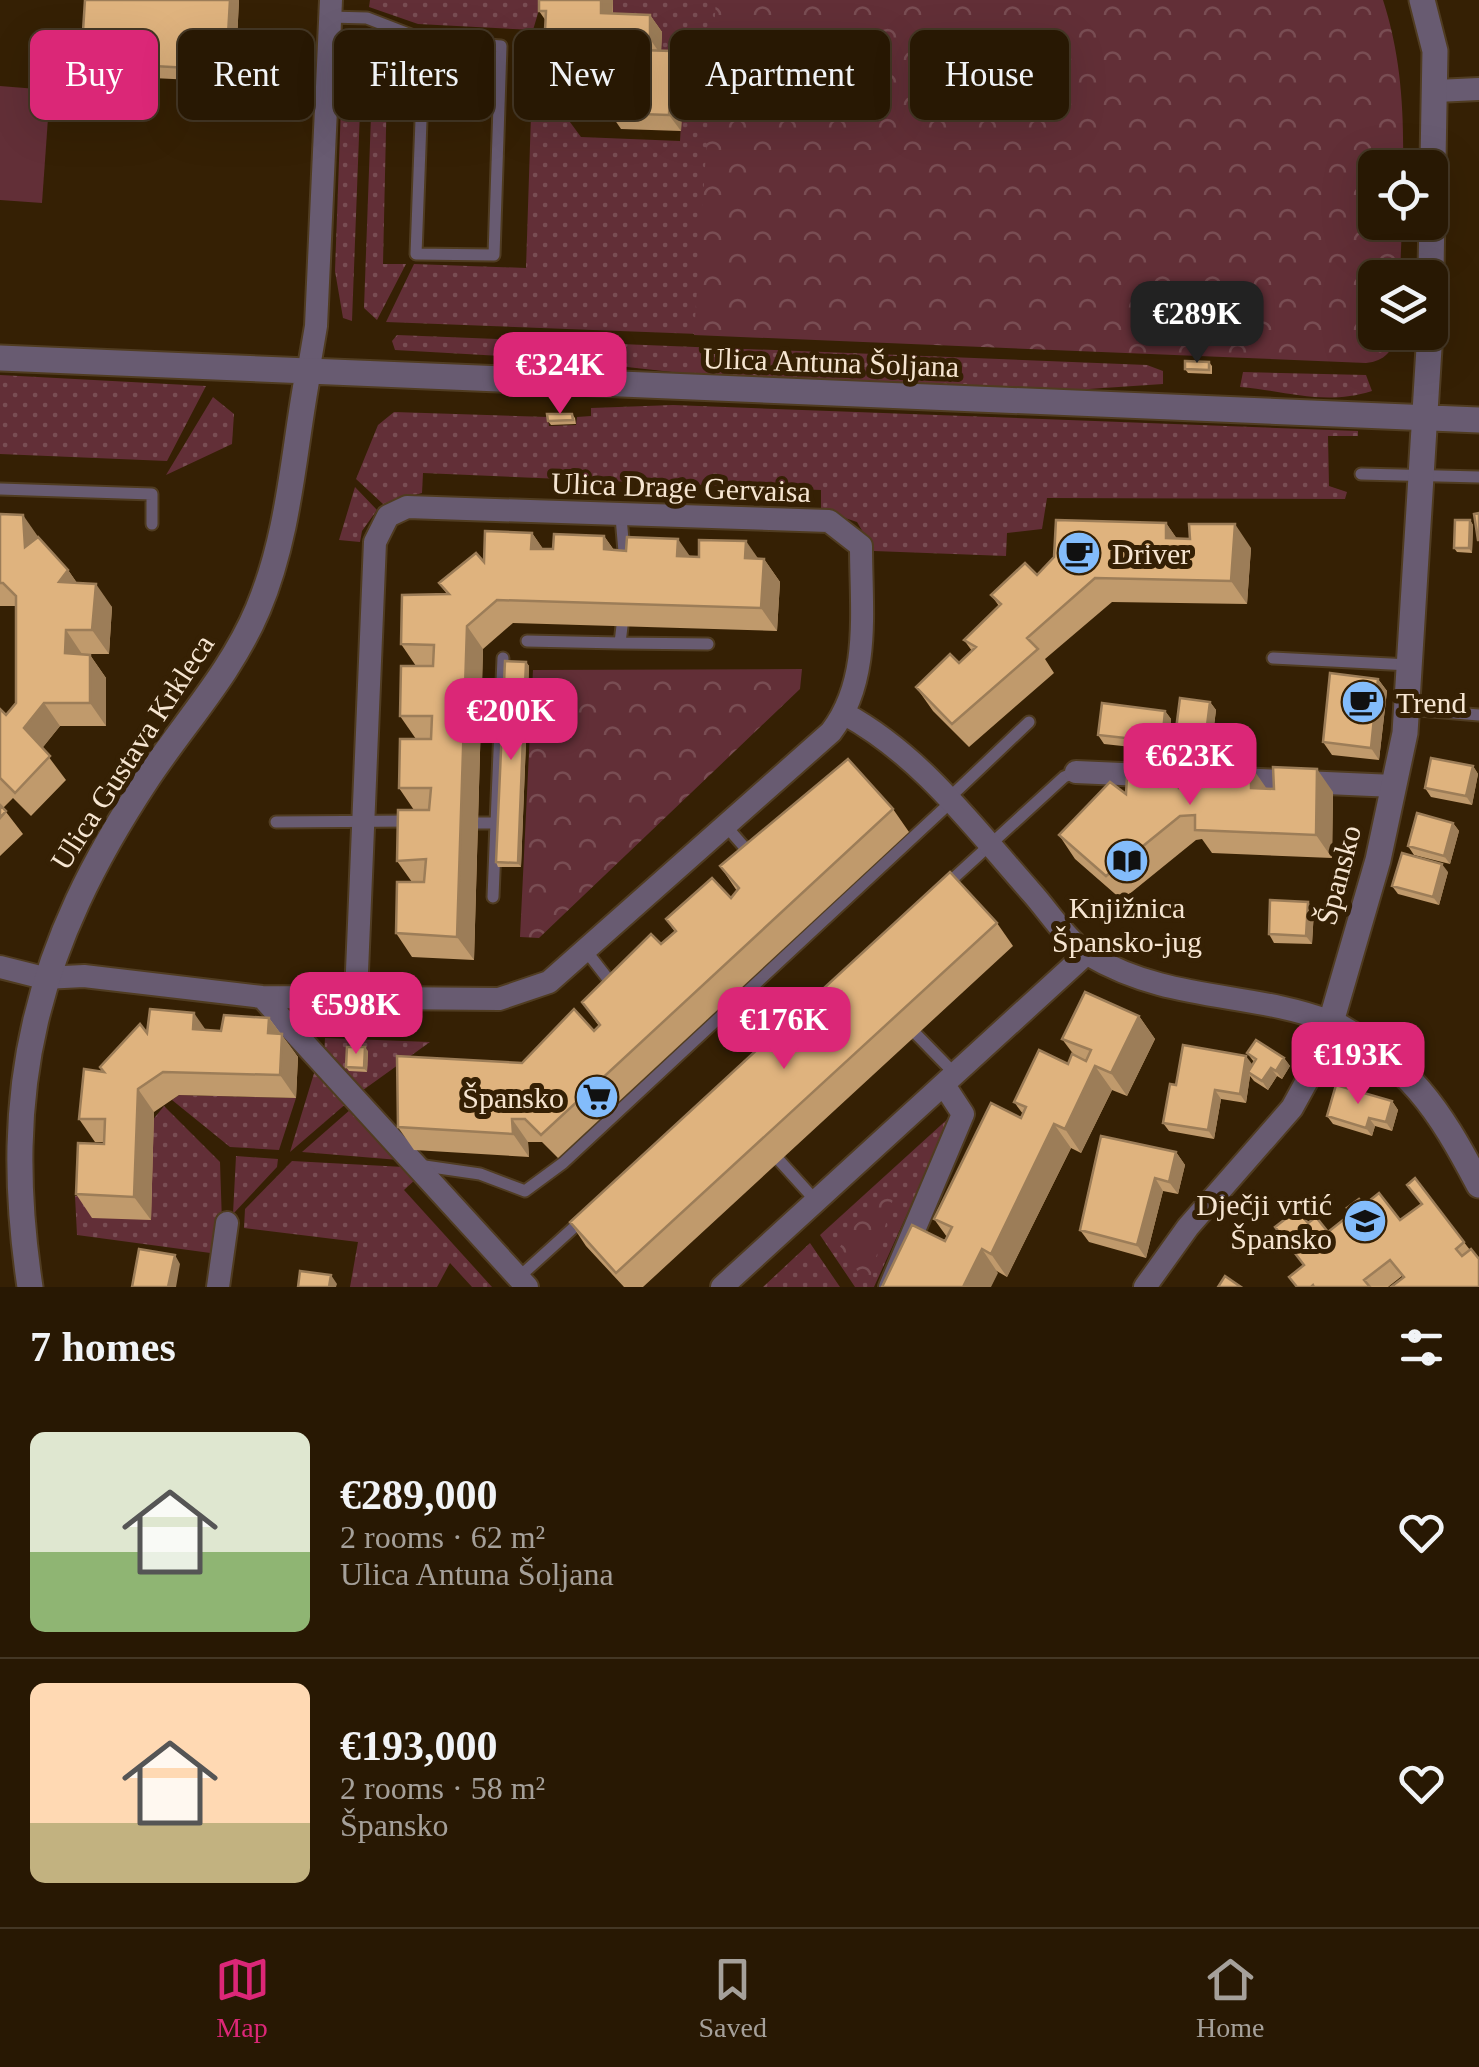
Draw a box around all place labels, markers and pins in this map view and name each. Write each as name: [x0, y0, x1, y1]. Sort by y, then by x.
pin: €289K: [1127, 281, 1267, 366]
pin: €324K: [490, 332, 630, 417]
cafe icon: Driver: [1056, 530, 1102, 576]
place label: Driver: [1112, 537, 1190, 570]
pin: €200K: [441, 678, 581, 763]
cafe icon: Trend: [1340, 679, 1386, 725]
place label: Trend: [1396, 686, 1467, 719]
pin: €623K: [1120, 723, 1260, 808]
library icon: Knjižnica Špansko-jug: [1104, 838, 1150, 884]
place label: Knjižnica Špansko-jug: [1052, 891, 1202, 958]
pin: €598K: [286, 972, 426, 1057]
pin: €176K: [714, 987, 854, 1072]
pin: €193K: [1288, 1022, 1428, 1107]
supermarket icon: Špansko: [574, 1074, 620, 1120]
place label: Špansko: [462, 1081, 564, 1114]
place label: Dječji vrtić Špansko: [1196, 1188, 1332, 1255]
school or university icon: Dječji vrtić Špansko: [1342, 1198, 1388, 1244]

